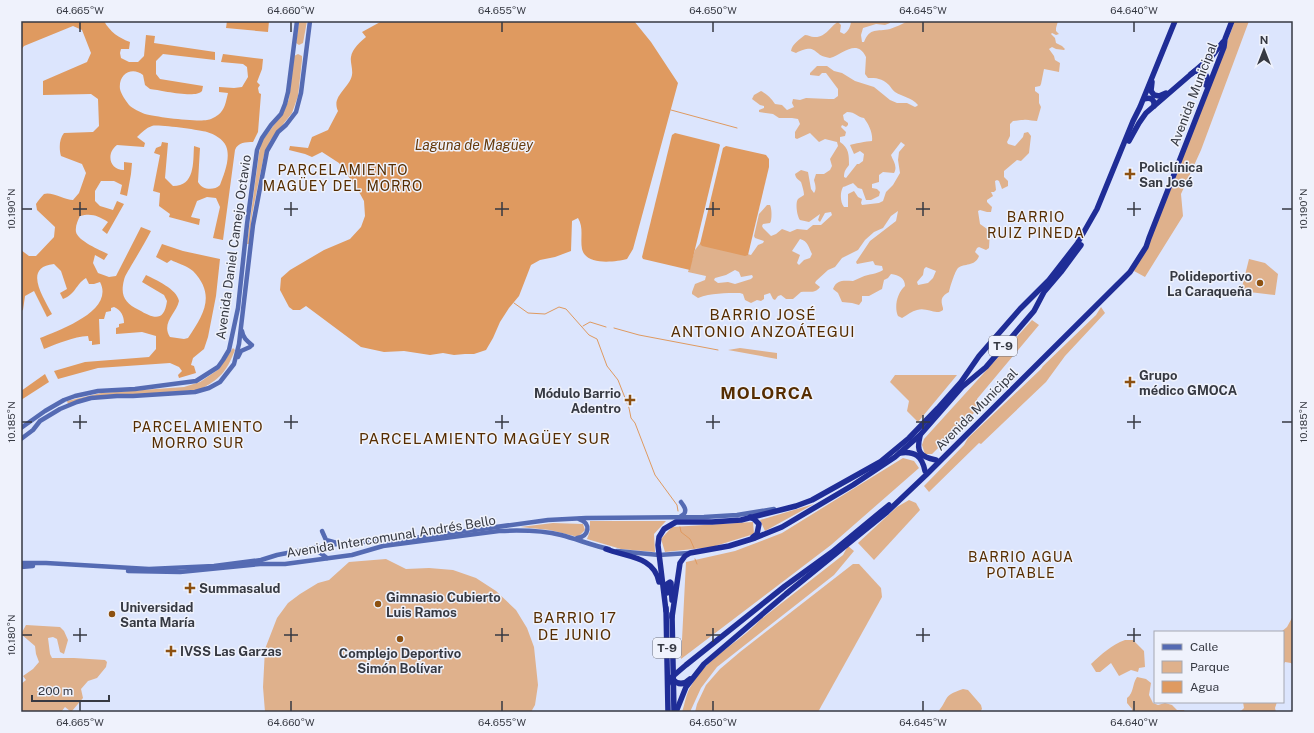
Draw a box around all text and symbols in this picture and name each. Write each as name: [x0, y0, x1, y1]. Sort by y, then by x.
text: 64.665°W: [56, 4, 104, 16]
text: 64.660°W: [267, 4, 315, 16]
text: 64.655°W: [478, 4, 526, 16]
text: 64.650°W: [689, 4, 737, 16]
text: 64.645°W: [899, 4, 947, 16]
text: 64.640°W: [1110, 4, 1158, 16]
north arrow: [1244, 30, 1284, 70]
text: N: [1260, 34, 1268, 46]
street label: Avenida Municipal: [1167, 40, 1220, 148]
water label: Laguna de Magüey: [415, 137, 534, 153]
street label: Avenida Daniel Camejo Octavio: [213, 154, 254, 340]
place label: Policlínica San José: [1139, 160, 1203, 190]
district label: PARCELAMIENTO MAGÜEY DEL MORRO: [263, 162, 423, 194]
marker: Policlínica San José: [1124, 168, 1136, 180]
text: 10.190°N: [5, 189, 17, 229]
text: 10.190°N: [1297, 189, 1309, 229]
district label: BARRIO RUIZ PINEDA: [987, 209, 1085, 241]
place label: Polideportivo La Caraqueña: [1167, 269, 1252, 299]
marker: Polideportivo La Caraqueña: [1255, 278, 1265, 288]
district label: BARRIO JOSÉ ANTONIO ANZOÁTEGUI: [670, 306, 856, 340]
road number: T-9: [989, 336, 1017, 356]
street label: Avenida Municipal: [932, 365, 1021, 454]
place label: Grupo médico GMOCA: [1139, 368, 1238, 398]
marker: Grupo médico GMOCA: [1124, 376, 1136, 388]
district label: MOLORCA: [720, 383, 814, 403]
place label: Módulo Barrio Adentro: [534, 386, 621, 416]
marker: Módulo Barrio Adentro: [624, 394, 636, 406]
text: 10.185°N: [5, 401, 17, 443]
text: 10.185°N: [1297, 401, 1309, 443]
district label: PARCELAMIENTO MORRO SUR: [132, 419, 264, 451]
district label: PARCELAMIENTO MAGÜEY SUR: [359, 429, 611, 447]
street label: Avenida Intercomunal Andrés Bello: [285, 513, 497, 560]
district label: BARRIO AGUA POTABLE: [968, 549, 1074, 581]
place label: Summasalud: [199, 581, 280, 596]
marker: Summasalud: [184, 582, 196, 594]
place label: Gimnasio Cubierto Luis Ramos: [386, 590, 501, 620]
marker: Gimnasio Cubierto Luis Ramos: [373, 599, 383, 609]
place label: Universidad Santa María: [120, 600, 195, 630]
marker: Universidad Santa María: [107, 609, 117, 619]
district label: BARRIO 17 DE JUNIO: [533, 609, 617, 643]
text: 10.180°N: [5, 614, 17, 656]
legend: [1154, 631, 1284, 703]
marker: Complejo Deportivo Simón Bolívar: [395, 634, 405, 644]
road number: T-9: [653, 638, 681, 658]
text: Calle: [1190, 640, 1219, 654]
place label: IVSS Las Garzas: [180, 644, 282, 659]
marker: IVSS Las Garzas: [165, 645, 177, 657]
place label: Complejo Deportivo Simón Bolívar: [339, 646, 461, 676]
text: Parque: [1190, 660, 1230, 674]
scale bar: [32, 677, 109, 703]
text: Agua: [1190, 680, 1219, 694]
text: 200 m: [38, 684, 73, 698]
text: 64.665°W: [56, 716, 104, 728]
text: 64.660°W: [267, 716, 315, 728]
text: 64.655°W: [478, 716, 526, 728]
text: 64.650°W: [689, 716, 737, 728]
text: 64.645°W: [899, 716, 947, 728]
text: 64.640°W: [1110, 716, 1158, 728]

